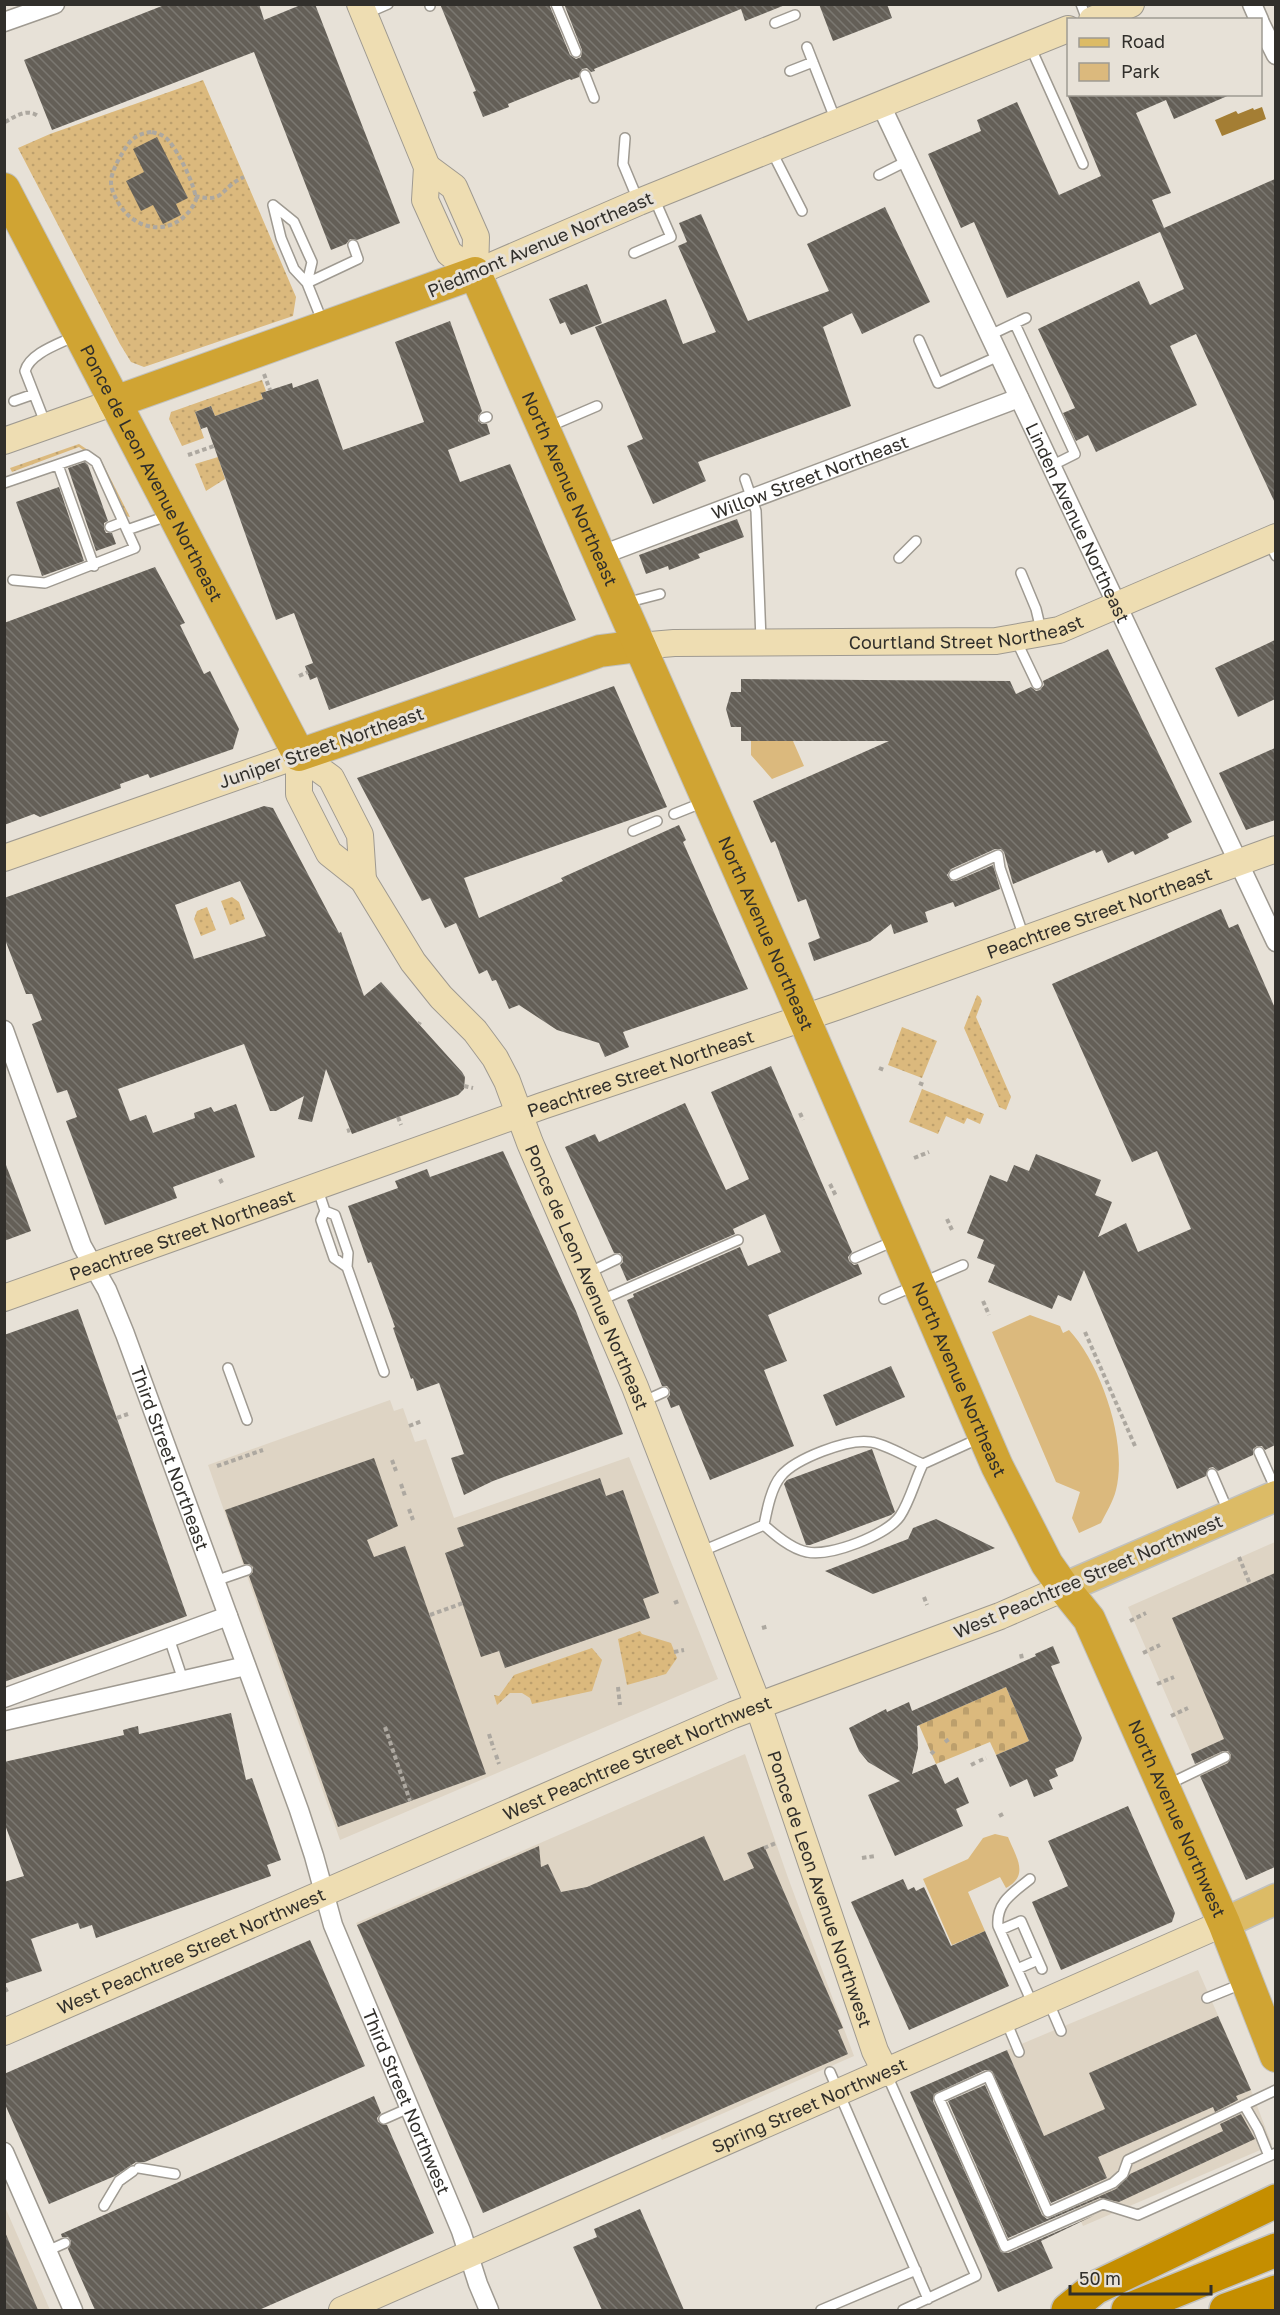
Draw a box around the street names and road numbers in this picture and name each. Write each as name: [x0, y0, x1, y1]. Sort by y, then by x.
street label: Piedmont Avenue Northeast: [424, 186, 656, 302]
street label: Ponce de Leon Avenue Northeast: [76, 340, 228, 605]
street label: North Avenue Northeast: [518, 388, 623, 589]
street label: Linden Avenue Northeast: [1021, 419, 1135, 626]
street label: Willow Street Northeast: [708, 430, 911, 524]
street label: Courtland Street Northeast: [849, 610, 1086, 653]
street label: Juniper Street Northeast: [216, 702, 426, 792]
street label: North Avenue Northeast: [714, 832, 819, 1034]
street label: Peachtree Street Northeast: [983, 862, 1215, 963]
street label: Peachtree Street Northeast: [524, 1025, 757, 1121]
street label: Ponce de Leon Avenue Northeast: [521, 1141, 654, 1413]
street label: Peachtree Street Northeast: [66, 1184, 298, 1285]
street label: North Avenue Northeast: [908, 1278, 1012, 1480]
street label: Third Street Northeast: [127, 1363, 214, 1553]
street label: West Peachtree Street Northwest: [950, 1509, 1226, 1643]
street label: West Peachtree Street Northwest: [499, 1691, 774, 1825]
street label: North Avenue Northwest: [1124, 1716, 1231, 1921]
street label: Ponce de Leon Avenue Northwest: [763, 1748, 877, 2030]
street label: West Peachtree Street Northwest: [54, 1883, 328, 2019]
street label: Third Street Northwest: [358, 2006, 455, 2198]
street label: Spring Street Northwest: [708, 2053, 910, 2157]

